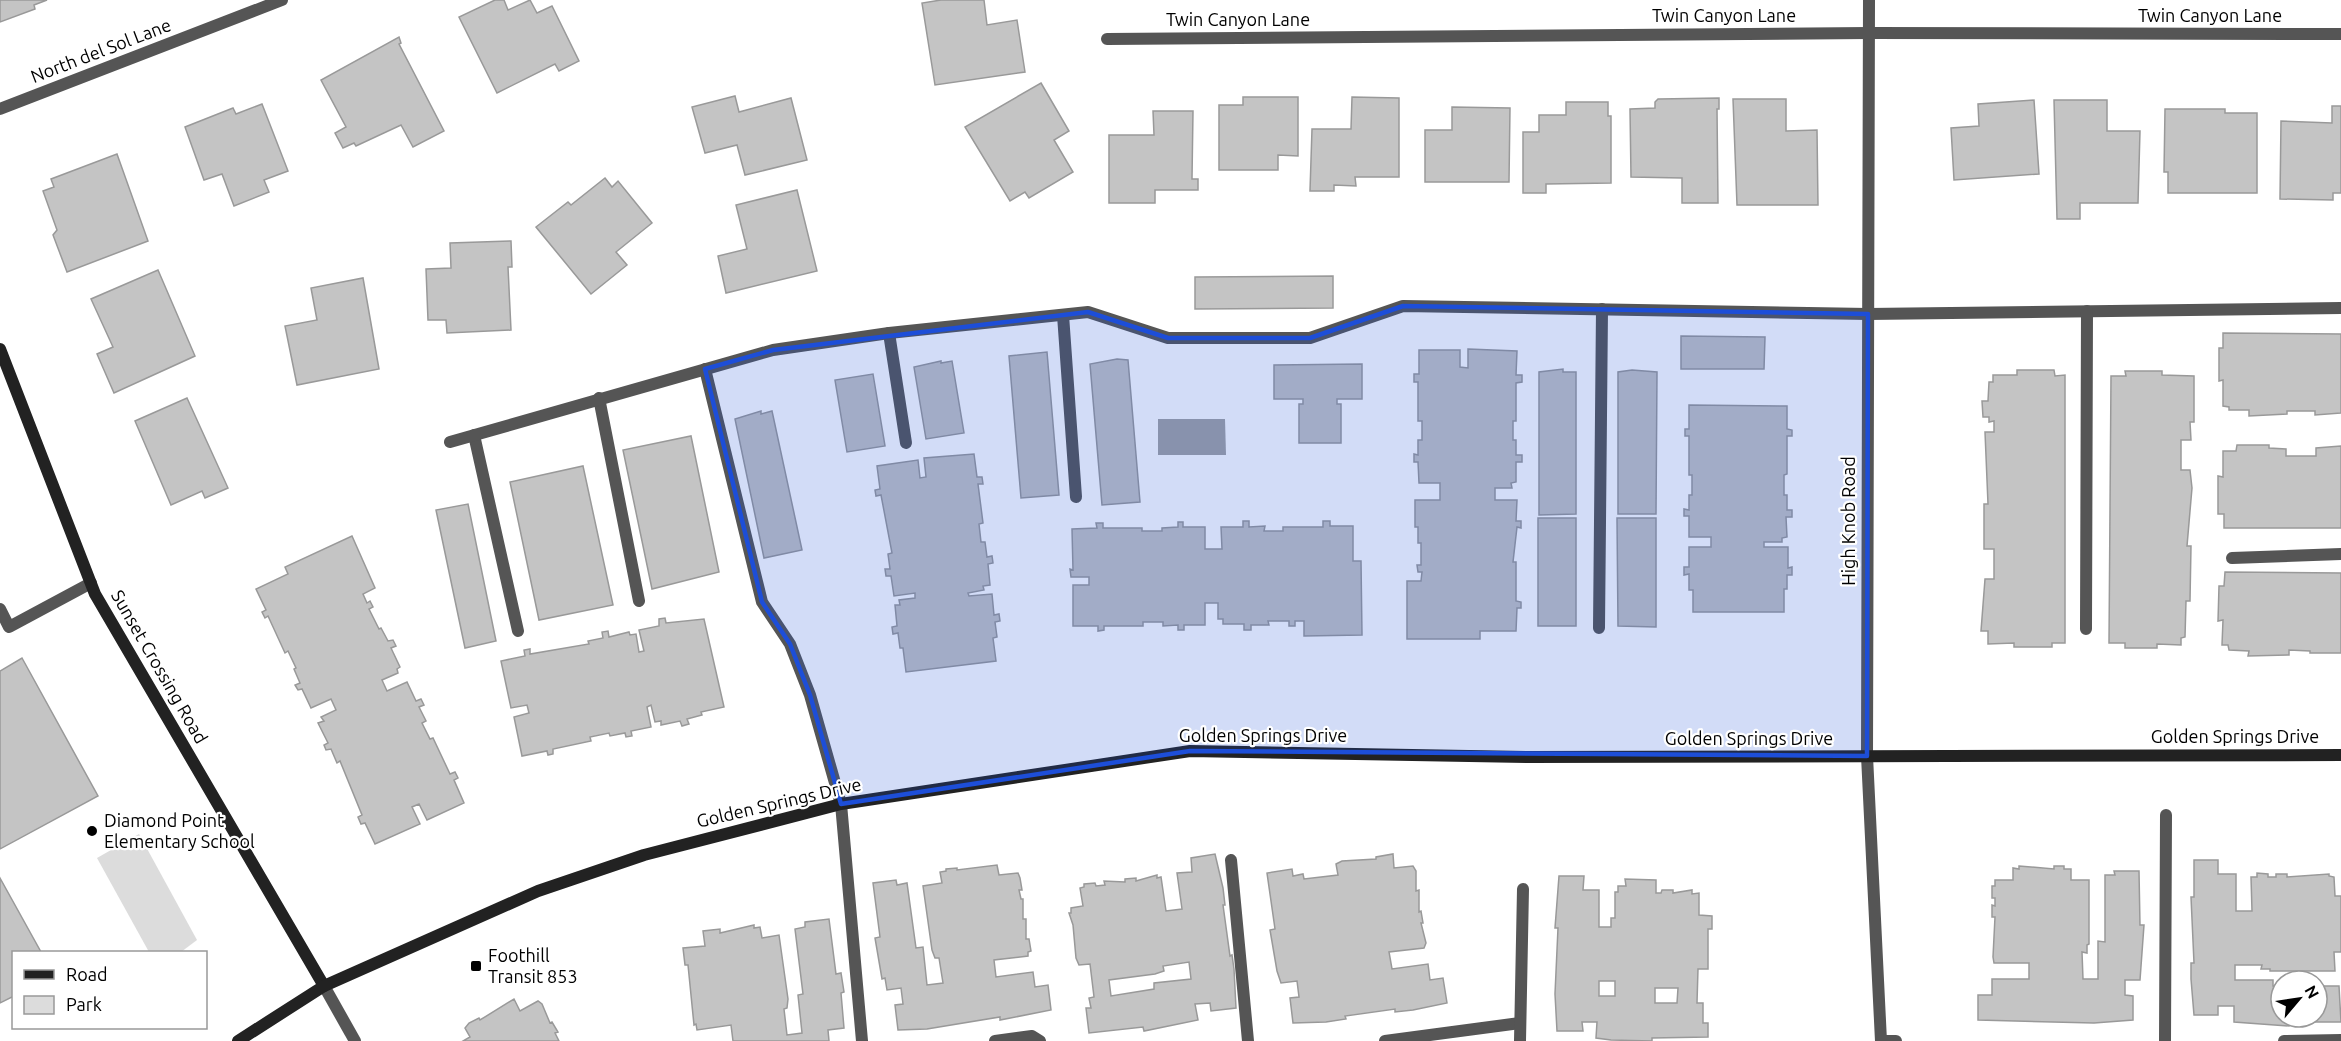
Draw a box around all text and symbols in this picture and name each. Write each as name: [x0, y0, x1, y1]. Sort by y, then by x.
street label: Twin Canyon Lane: [1652, 5, 1796, 25]
street label: Twin Canyon Lane: [2138, 5, 2282, 25]
street label: Twin Canyon Lane: [1166, 9, 1310, 29]
street label: North del Sol Lane: [28, 14, 174, 86]
street label: High Knob Road: [1838, 456, 1858, 586]
street label: Sunset Crossing Road: [108, 586, 212, 747]
street label: Golden Springs Drive: [1179, 725, 1347, 745]
street label: Golden Springs Drive: [2151, 726, 2319, 746]
street label: Golden Springs Drive: [1665, 728, 1833, 748]
street label: Golden Springs Drive: [695, 773, 863, 831]
place label: Diamond Point Elementary School: [104, 810, 255, 851]
marker: Diamond Point Elementary School: [85, 824, 99, 838]
place label: Foothill Transit 853: [488, 945, 578, 986]
legend: [12, 951, 207, 1029]
marker: Foothill Transit 853: [469, 959, 483, 973]
text: Road: [66, 964, 108, 984]
north arrow: [2269, 969, 2329, 1029]
text: N: [2301, 982, 2323, 1001]
text: Park: [66, 994, 102, 1014]

